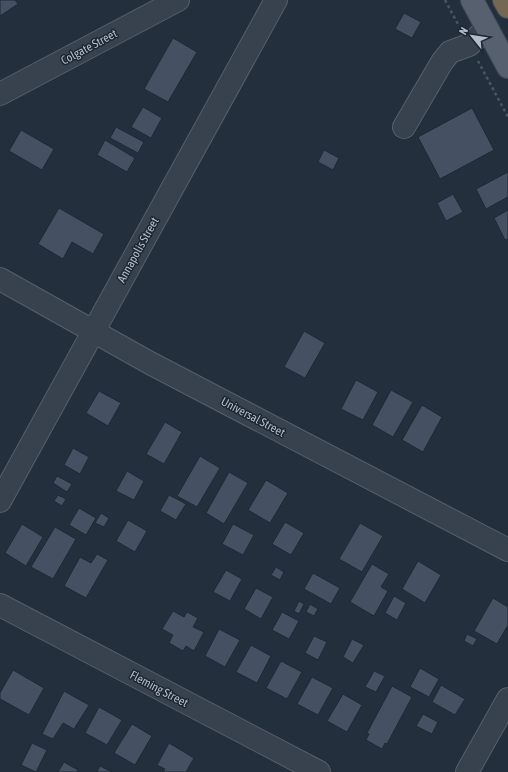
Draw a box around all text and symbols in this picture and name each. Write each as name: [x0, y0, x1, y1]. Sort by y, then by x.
north arrow: [452, 16, 492, 56]
text: N: [457, 25, 470, 37]
street label: Colgate Street: [59, 26, 120, 68]
street label: Annapolis Street: [114, 214, 162, 285]
street label: Universal Street: [219, 394, 288, 440]
street label: Fleming Street: [128, 668, 191, 710]

